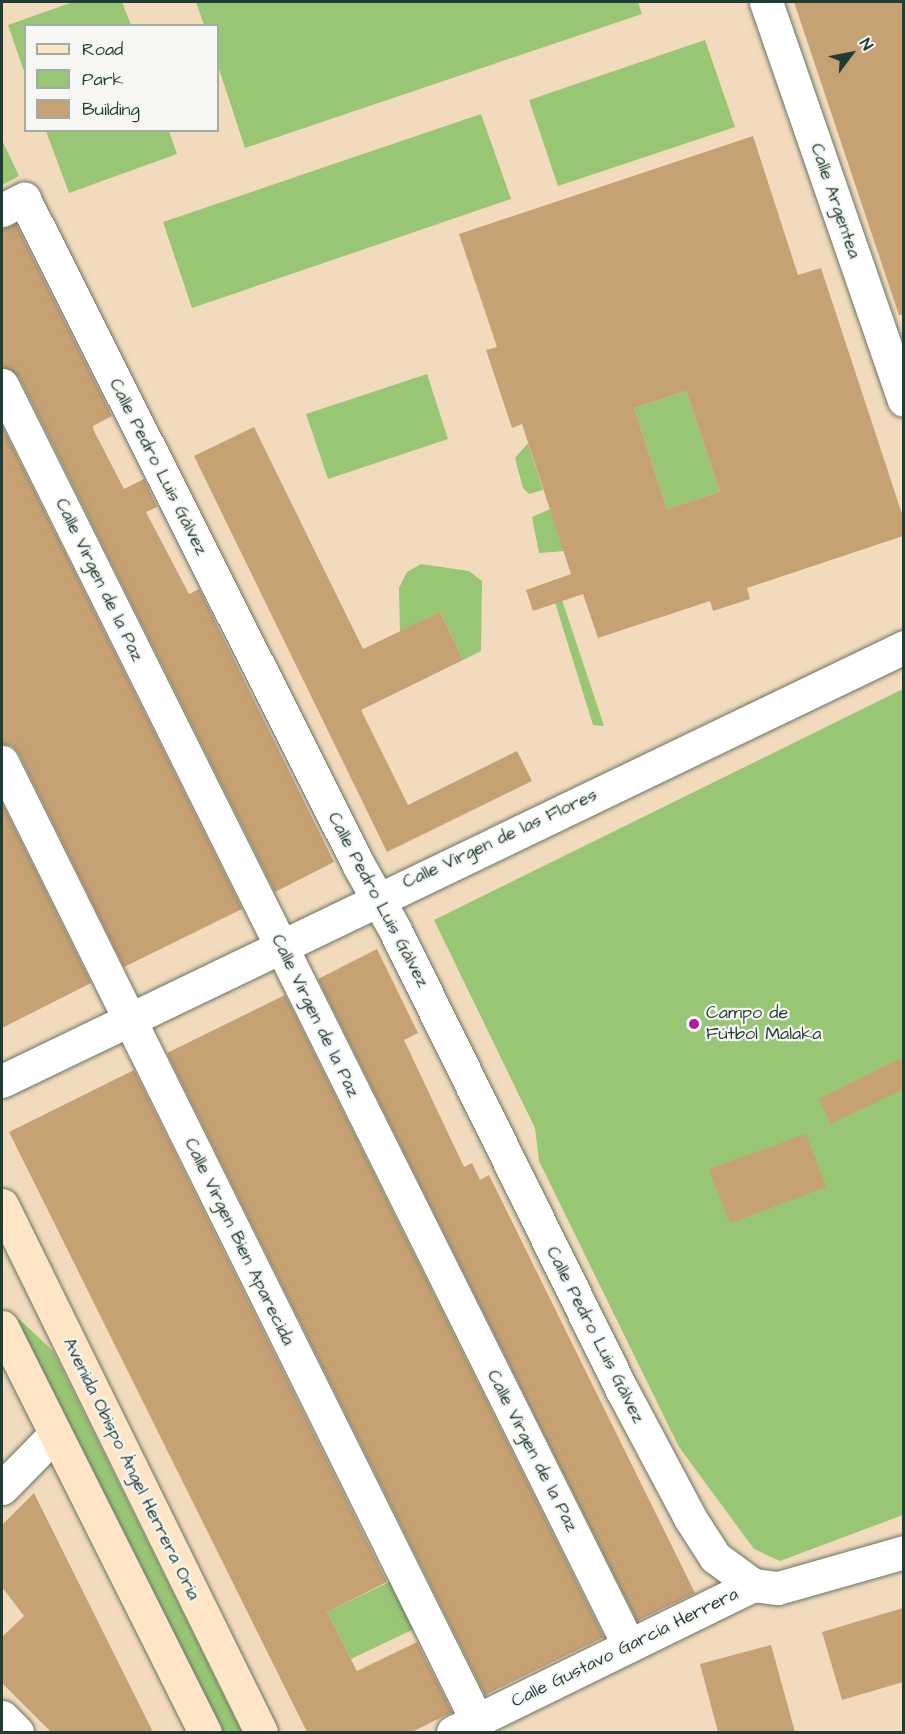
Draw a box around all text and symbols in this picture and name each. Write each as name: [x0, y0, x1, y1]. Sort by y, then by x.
legend: [24, 24, 219, 132]
north arrow: [821, 24, 881, 84]
text: N: [854, 34, 878, 55]
text: Road: [82, 37, 123, 62]
text: Park: [82, 67, 124, 92]
text: Building: [82, 97, 140, 122]
street label: Calle Argentea: [805, 141, 865, 261]
street label: Calle Pedro Luis Gálvez: [104, 375, 212, 559]
street label: Calle Virgen de la Paz: [50, 495, 148, 665]
street label: Calle Virgen de las Flores: [399, 784, 601, 894]
street label: Calle Pedro Luis Gálvez: [323, 809, 433, 991]
street label: Calle Virgen de la Paz: [266, 931, 364, 1101]
place label: Campo de Fútbol Malaka: [706, 1003, 821, 1046]
marker: Campo de Fútbol Malaka: [687, 1017, 701, 1031]
street label: Calle Virgen Bien Aparecida: [179, 1135, 299, 1349]
street label: Calle Pedro Luis Gálvez: [541, 1243, 649, 1427]
street label: Avenida Obispo Ángel Herrera Oria: [58, 1334, 204, 1604]
street label: Calle Virgen de la Paz: [482, 1367, 582, 1535]
street label: Calle Gustavo García Herrera: [508, 1584, 742, 1712]

